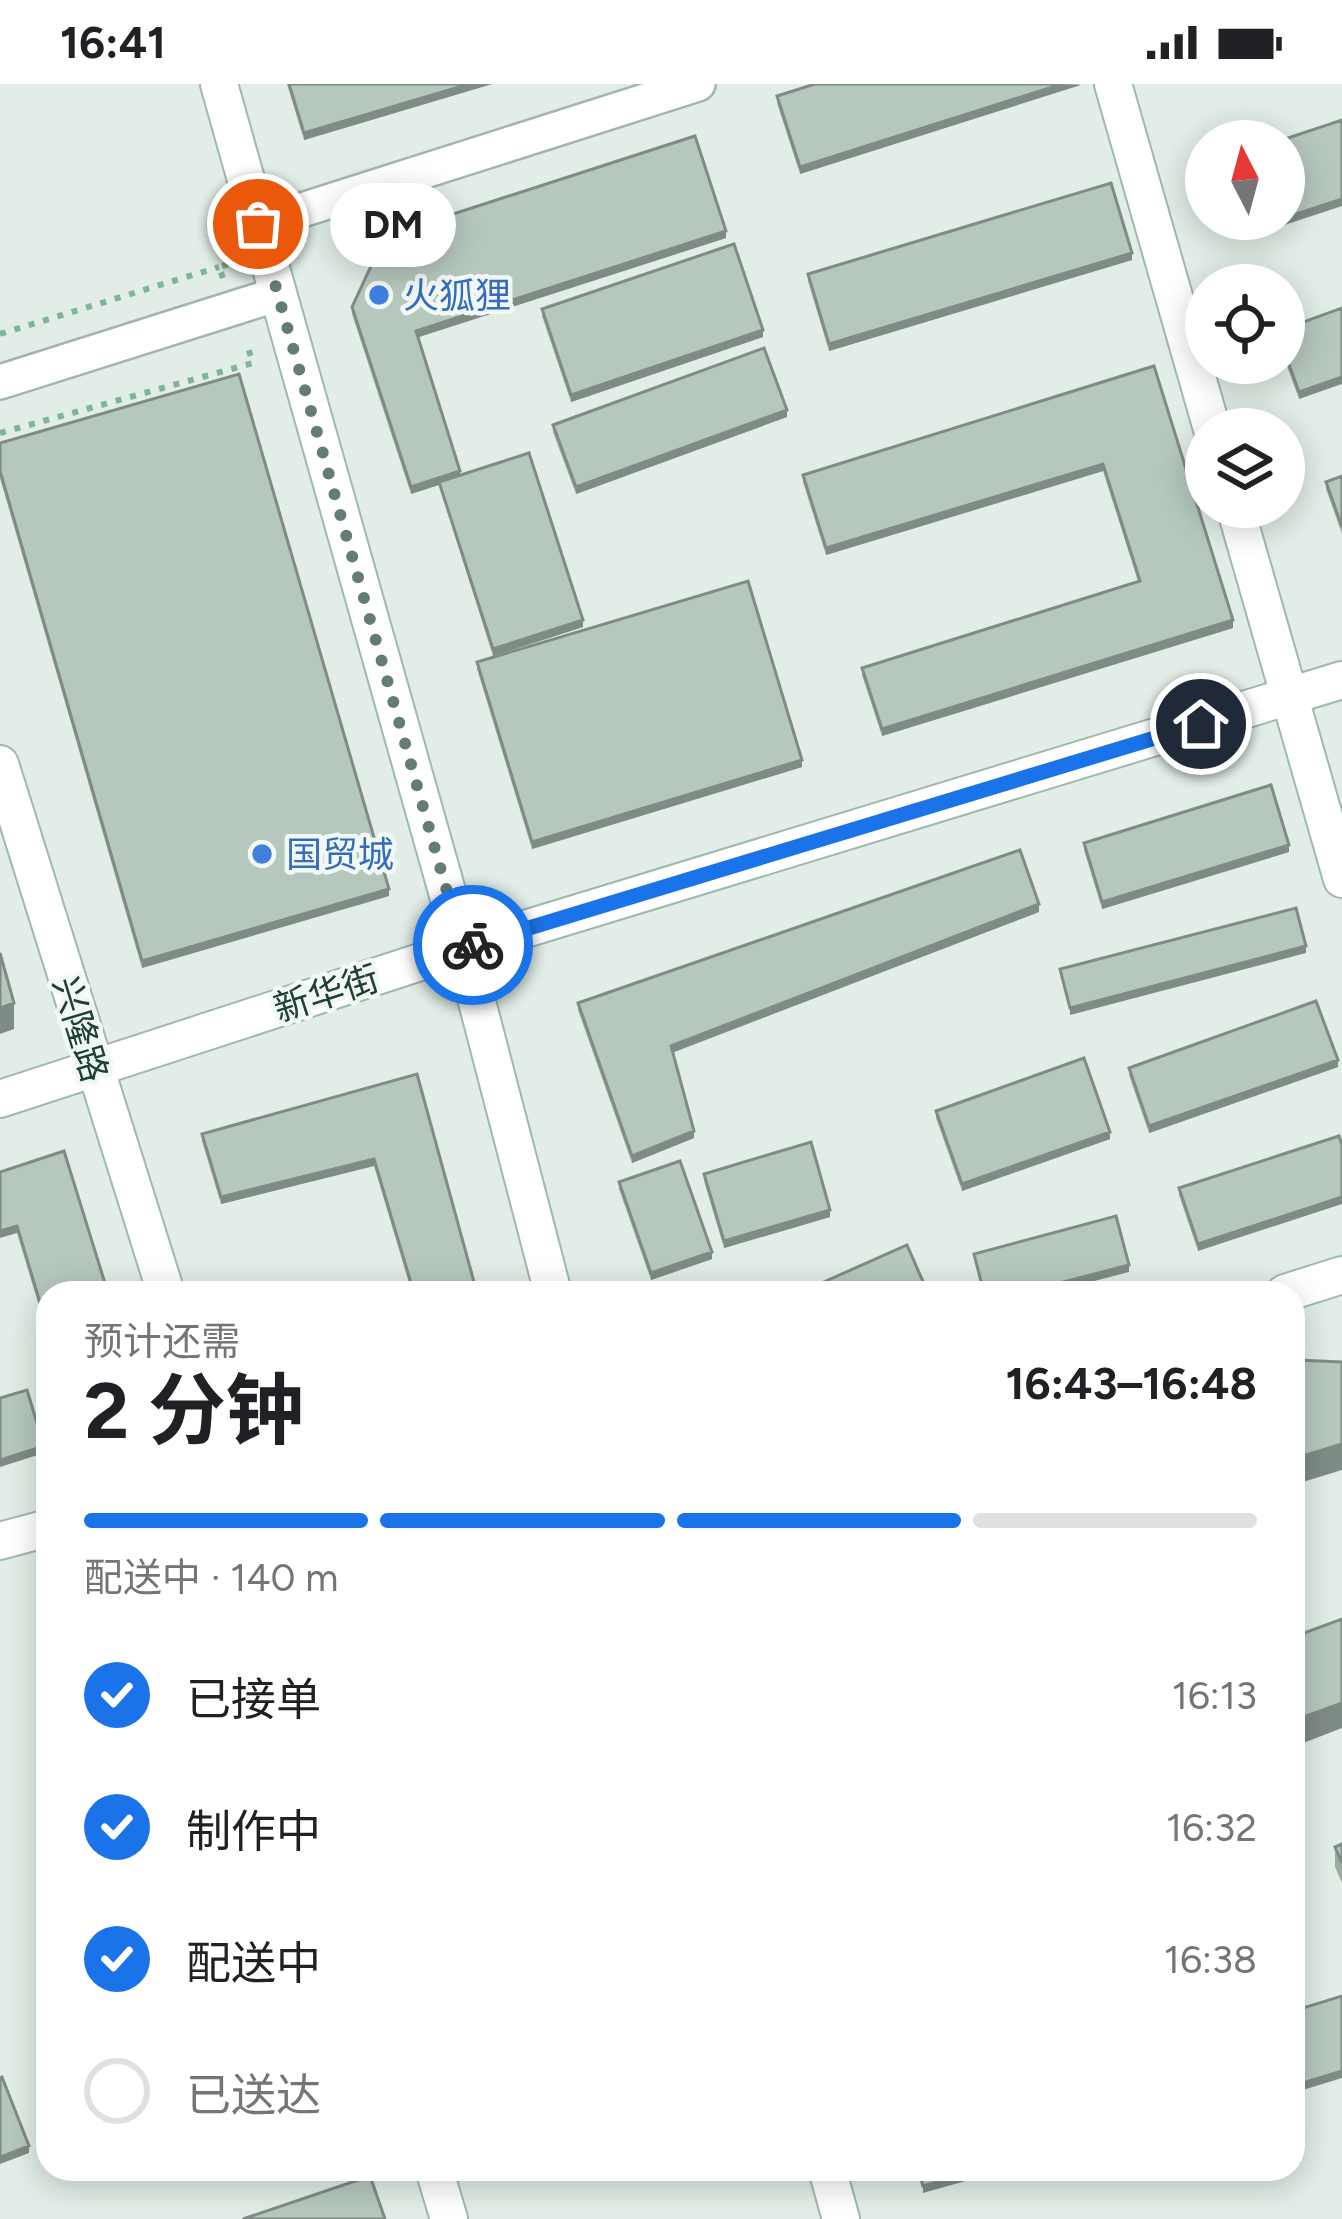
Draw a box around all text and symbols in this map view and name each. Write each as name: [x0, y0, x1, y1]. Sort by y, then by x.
text: 16:41: [60, 15, 166, 69]
north arrow: [1185, 120, 1305, 240]
map controls: [1185, 120, 1305, 528]
pin: [207, 173, 309, 275]
callout: DM: [330, 182, 456, 266]
icon: bag: [225, 191, 291, 257]
text: DM: [363, 201, 423, 248]
button: locate: [1185, 264, 1305, 384]
place label: 火狐狸: [403, 274, 511, 317]
marker: 火狐狸: [366, 282, 392, 308]
button: layers: [1185, 408, 1305, 528]
pin: [1150, 673, 1252, 775]
icon: home: [1168, 691, 1234, 757]
place label: 国贸城: [286, 833, 394, 876]
marker: 国贸城: [249, 841, 275, 867]
courier: [413, 885, 533, 1005]
icon: bike: [440, 912, 506, 978]
street label: 新华街: [268, 956, 384, 1031]
street label: 兴隆路: [44, 971, 117, 1087]
text: 预计还需: [84, 1318, 240, 1365]
text: 16:43–16:48: [1005, 1356, 1257, 1410]
text: 2 分钟: [84, 1364, 304, 1458]
text: 配送中 · 140 m: [84, 1554, 338, 1601]
icon: check: [84, 1662, 150, 1728]
text: 已接单: [186, 1672, 321, 1726]
text: 16:13: [1172, 1672, 1257, 1719]
icon: check: [84, 1794, 150, 1860]
text: 制作中: [186, 1804, 321, 1858]
text: 16:32: [1166, 1804, 1257, 1851]
icon: check: [84, 1926, 150, 1992]
text: 配送中: [186, 1936, 321, 1990]
text: 16:38: [1164, 1936, 1257, 1983]
text: 已送达: [186, 2068, 321, 2122]

